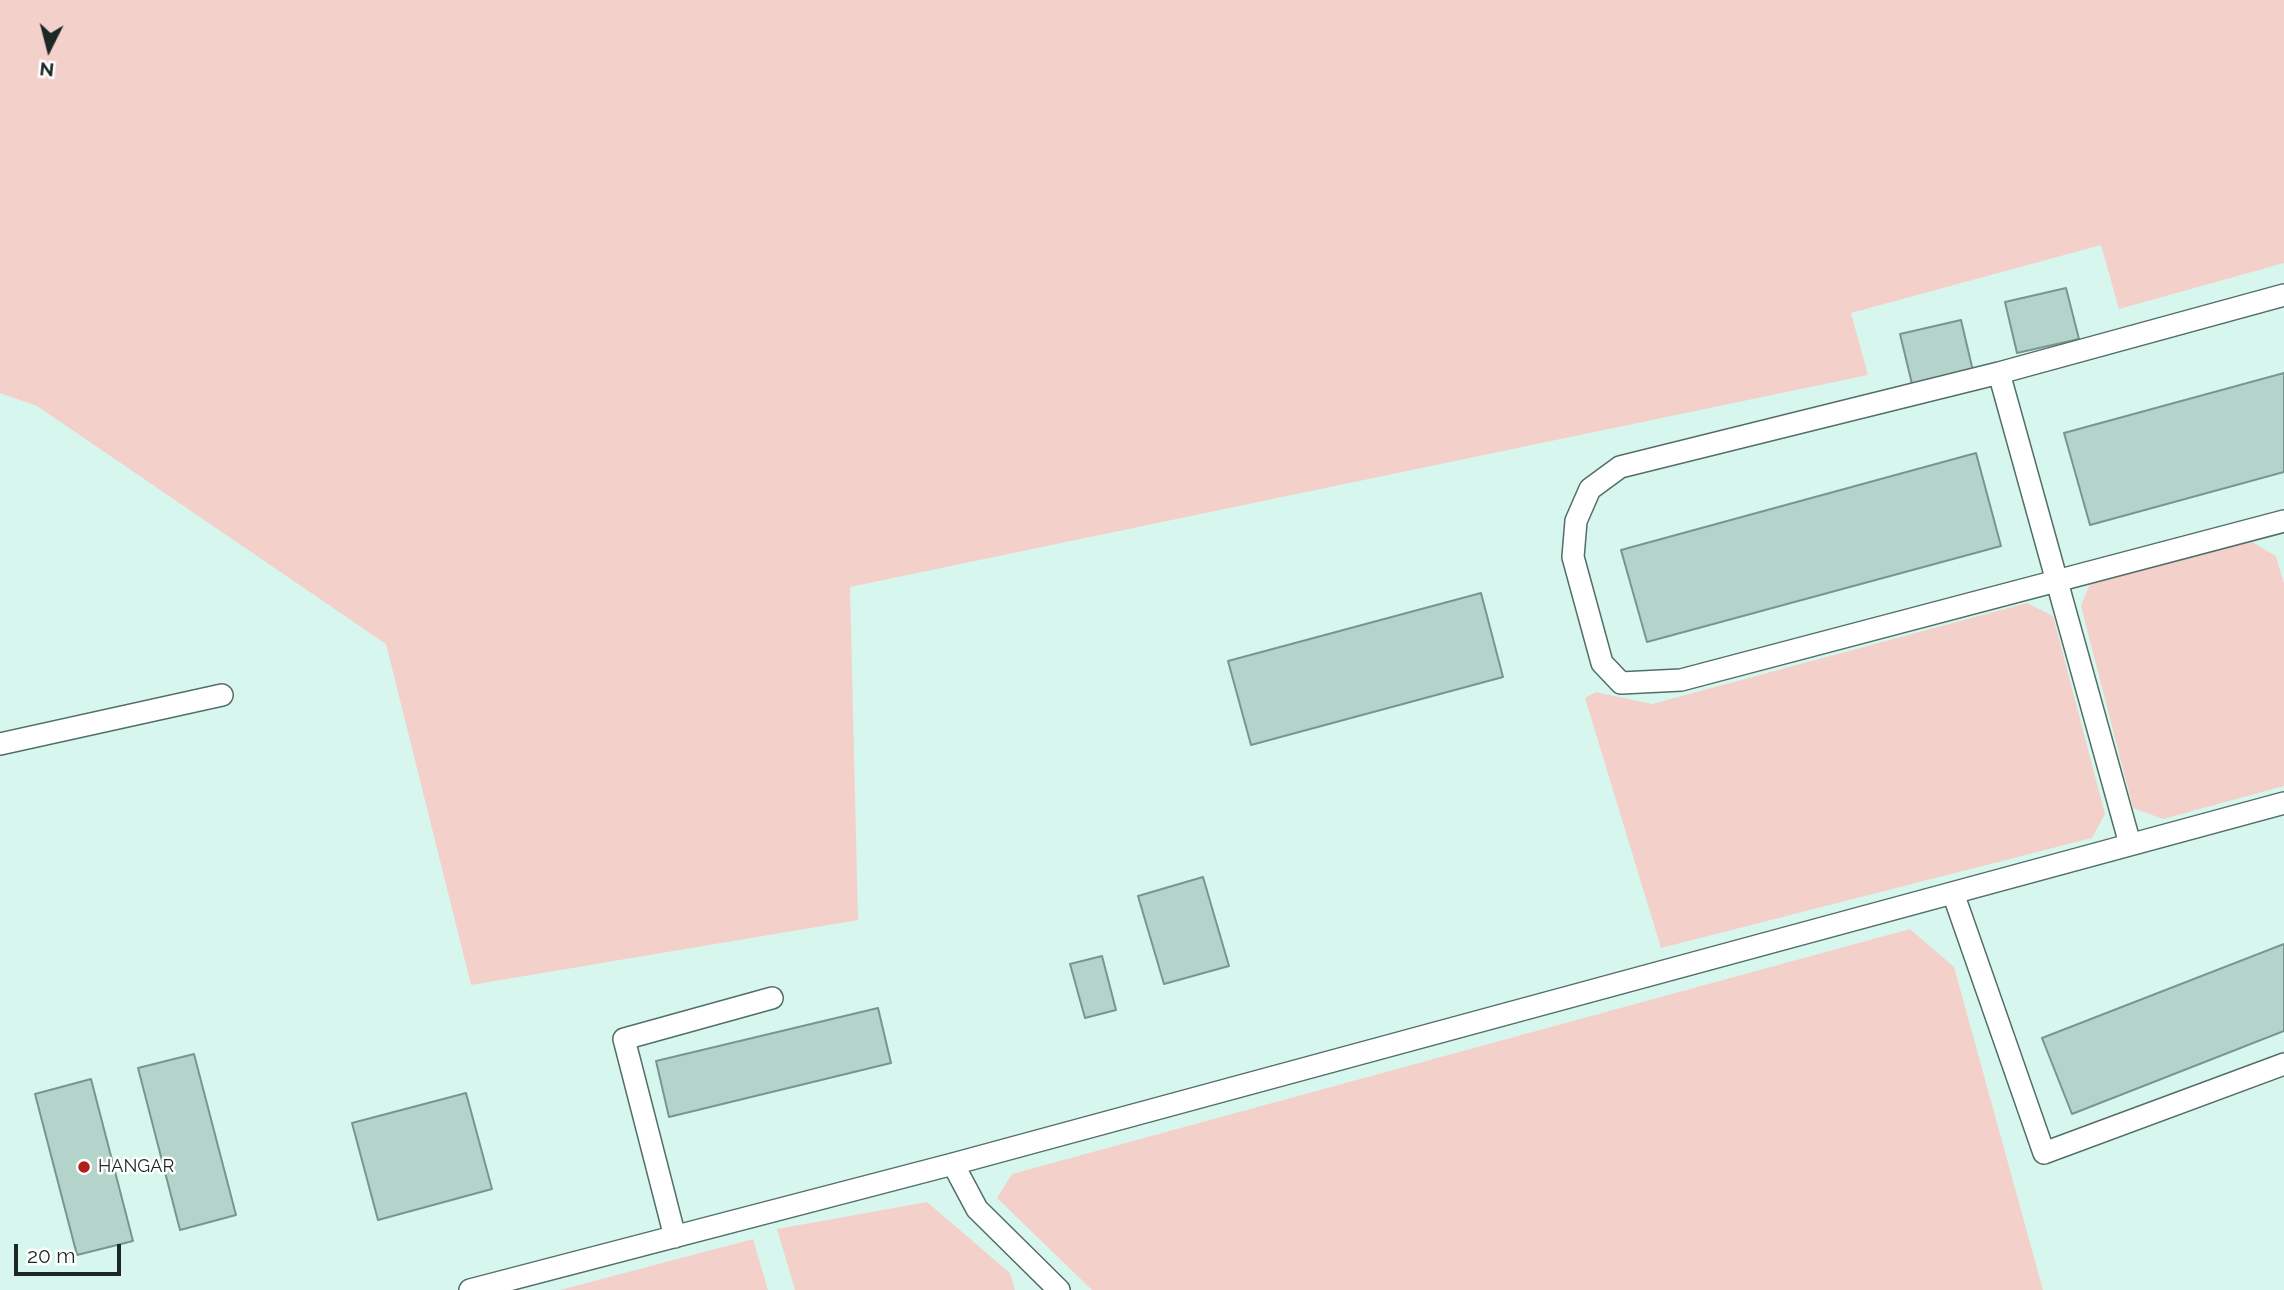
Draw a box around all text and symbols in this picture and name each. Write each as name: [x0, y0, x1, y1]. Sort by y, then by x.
north arrow: [14, 14, 84, 84]
text: N: [38, 58, 55, 82]
place label: HANGAR: [98, 1156, 174, 1178]
marker: HANGAR: [76, 1159, 92, 1175]
scale bar: [18, 1230, 124, 1274]
text: 20 m: [27, 1243, 75, 1268]

